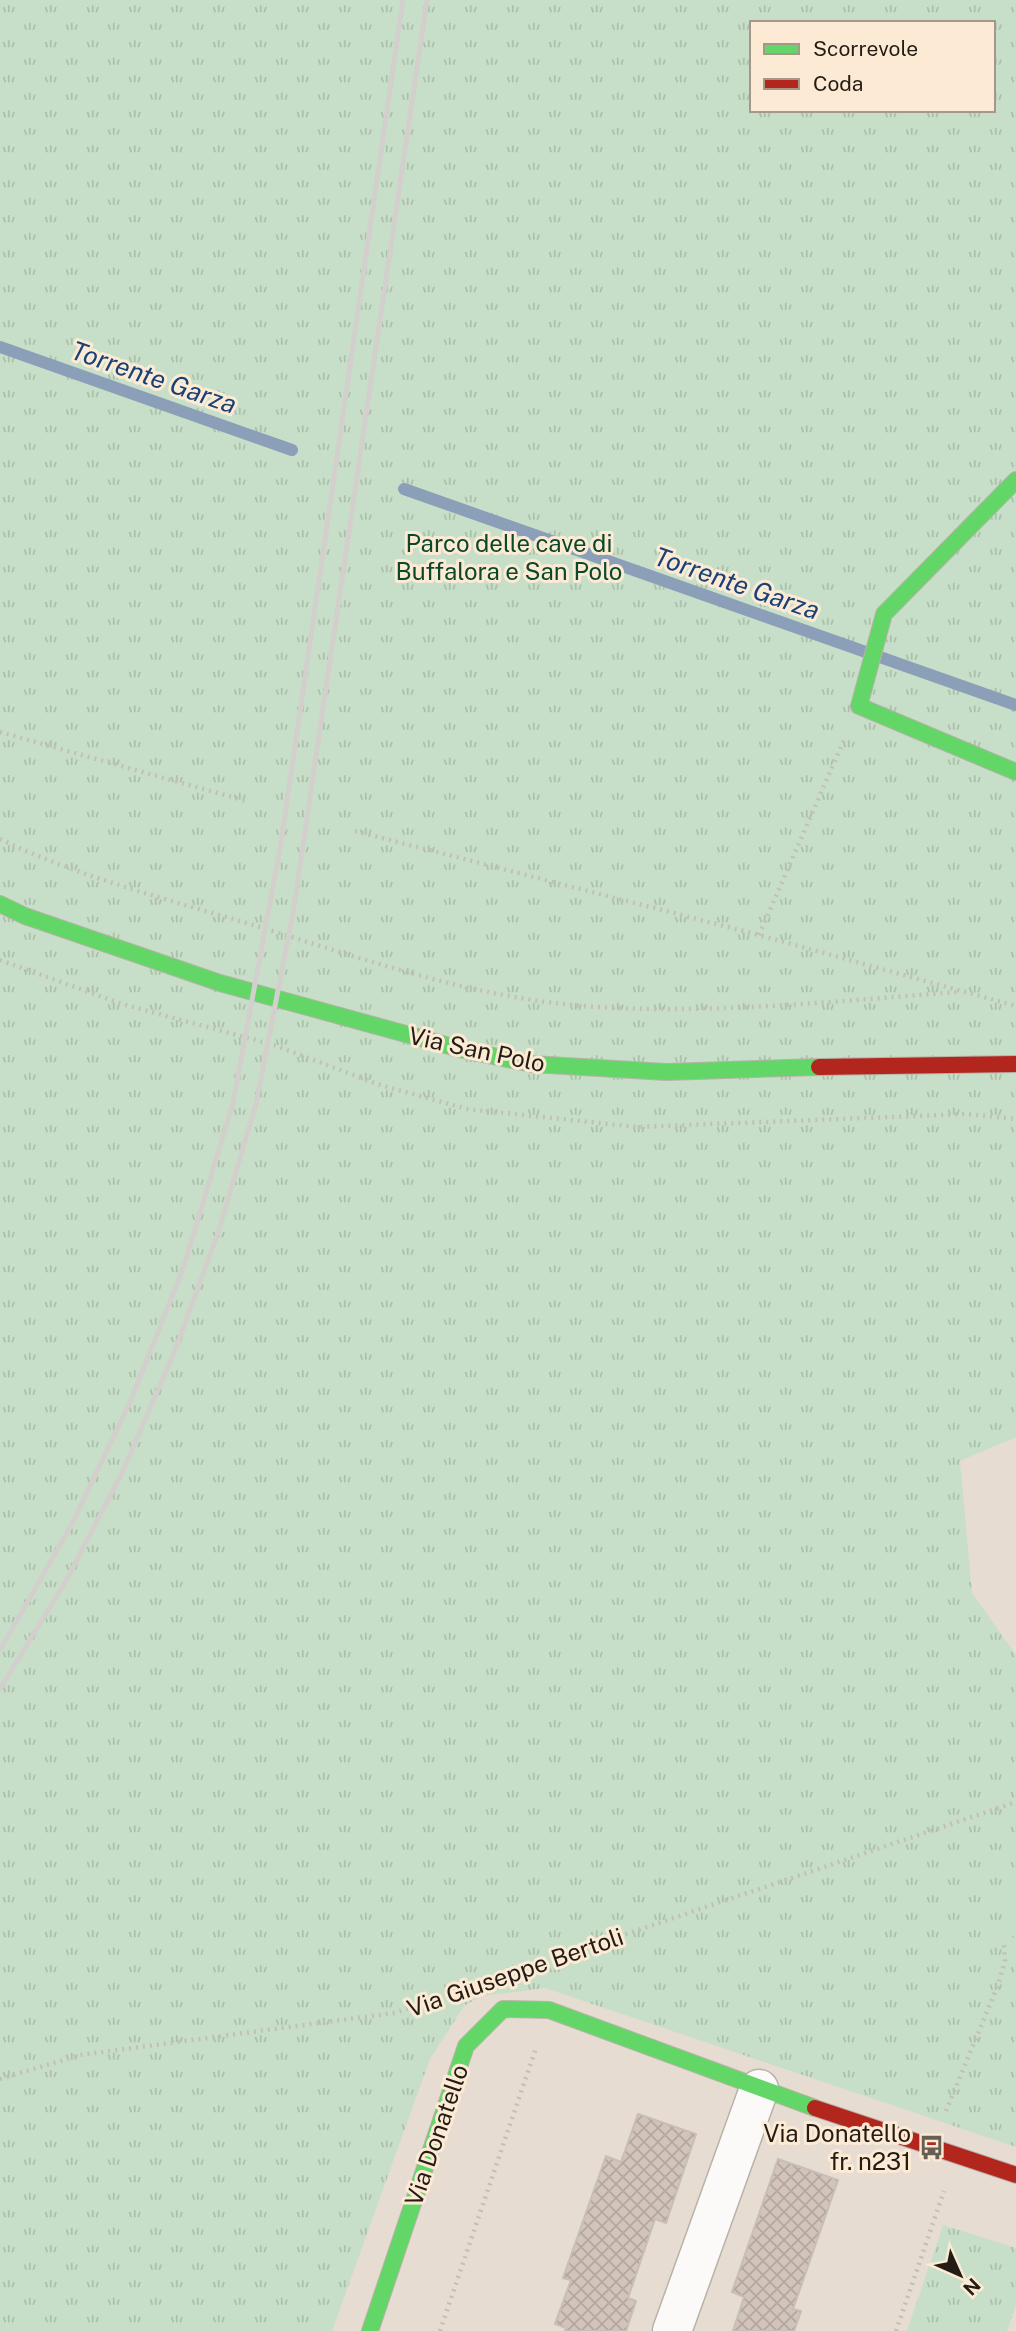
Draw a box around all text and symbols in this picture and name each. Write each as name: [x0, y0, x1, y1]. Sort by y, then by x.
legend: [750, 21, 995, 112]
text: Scorrevole: [813, 36, 918, 61]
text: Coda: [813, 71, 863, 96]
water label: Torrente Garza: [67, 334, 241, 420]
park label: Parco delle cave di Buffalora e San Polo: [396, 529, 622, 585]
water label: Torrente Garza: [650, 540, 824, 626]
street label: Via San Polo: [406, 1021, 548, 1077]
street label: Via Giuseppe Bertoli: [403, 1922, 627, 2022]
street label: Via Donatello: [399, 2061, 473, 2209]
place label: Via Donatello fr. n231: [763, 2119, 911, 2175]
bus stop icon: Via Donatello fr. n231: [917, 2133, 945, 2161]
north arrow: [925, 2240, 995, 2310]
text: N: [959, 2274, 985, 2300]

